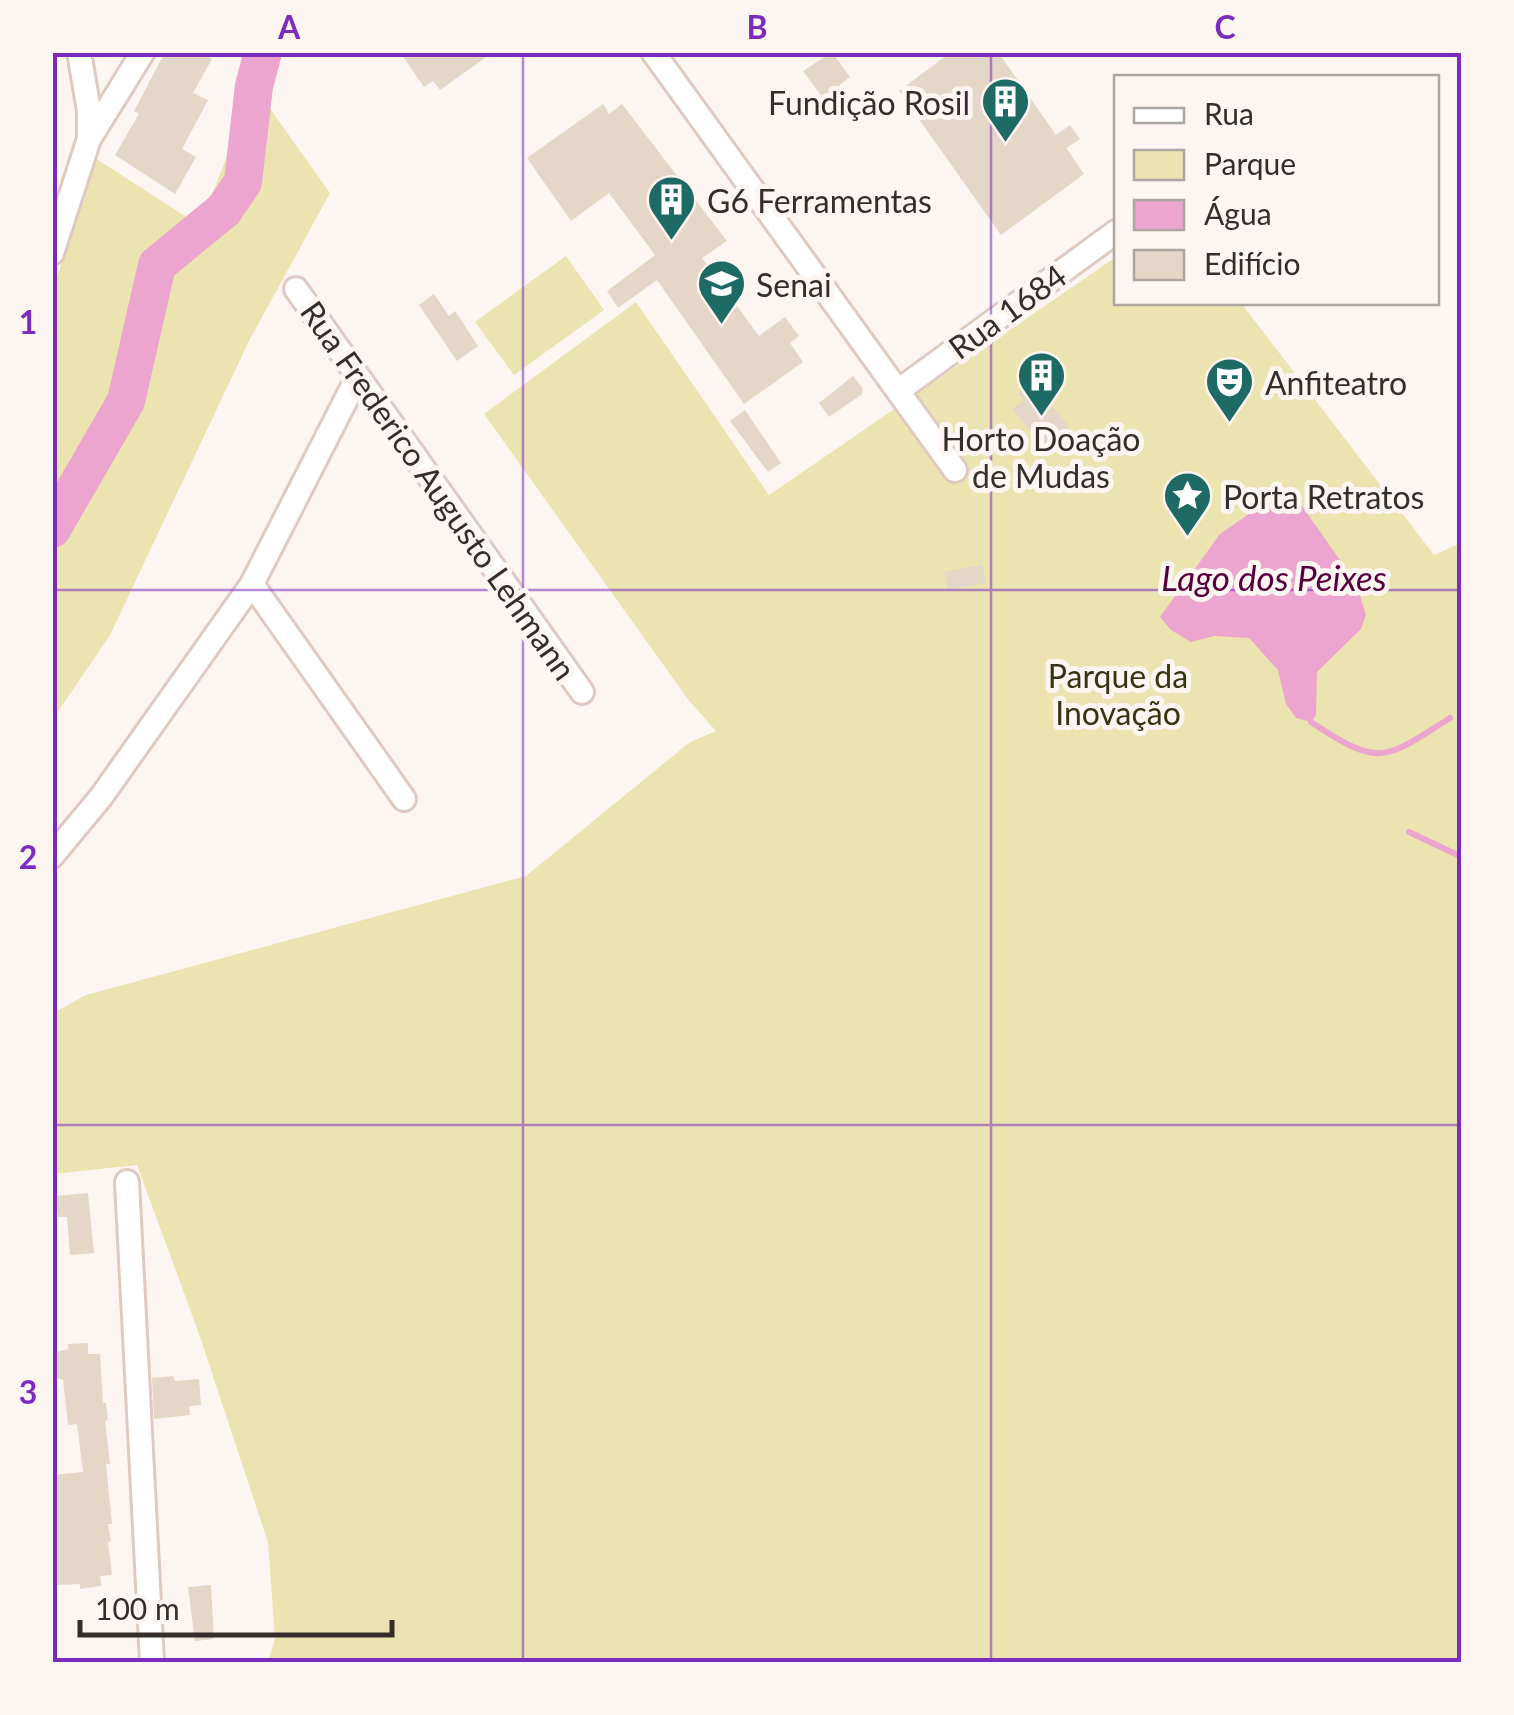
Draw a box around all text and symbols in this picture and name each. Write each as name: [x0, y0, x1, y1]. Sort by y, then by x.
text: A: [277, 7, 301, 46]
text: B: [746, 7, 768, 46]
text: C: [1214, 7, 1236, 46]
legend: [1114, 75, 1439, 305]
building icon: Fundição Rosil: [979, 76, 1031, 144]
place label: Fundição Rosil: [768, 83, 970, 122]
text: Rua: [1204, 95, 1254, 131]
text: Parque: [1204, 145, 1296, 181]
building icon: G6 Ferramentas: [646, 174, 698, 242]
place label: G6 Ferramentas: [707, 181, 932, 220]
text: Água: [1204, 195, 1272, 231]
text: Edifício: [1204, 245, 1300, 281]
street label: Rua 1684: [941, 255, 1073, 367]
school or university icon: Senai: [695, 258, 747, 326]
place label: Senai: [756, 265, 832, 304]
street label: Rua Frederico Augusto Lehmann: [293, 293, 585, 687]
text: 1: [19, 302, 37, 341]
building icon: Horto Doação de Mudas: [1015, 350, 1067, 418]
theatre icon: Anfiteatro: [1204, 356, 1256, 424]
place label: Anfiteatro: [1265, 363, 1407, 402]
place label: Horto Doação de Mudas: [942, 419, 1140, 495]
place icon: Porta Retratos: [1162, 470, 1214, 538]
place label: Porta Retratos: [1223, 477, 1424, 516]
water label: Lago dos Peixes: [1161, 556, 1387, 598]
park label: Parque da Inovação: [1048, 656, 1188, 732]
text: 2: [19, 837, 37, 876]
text: 3: [19, 1372, 37, 1411]
scale bar: [80, 1575, 392, 1637]
text: 100 m: [95, 1590, 180, 1626]

